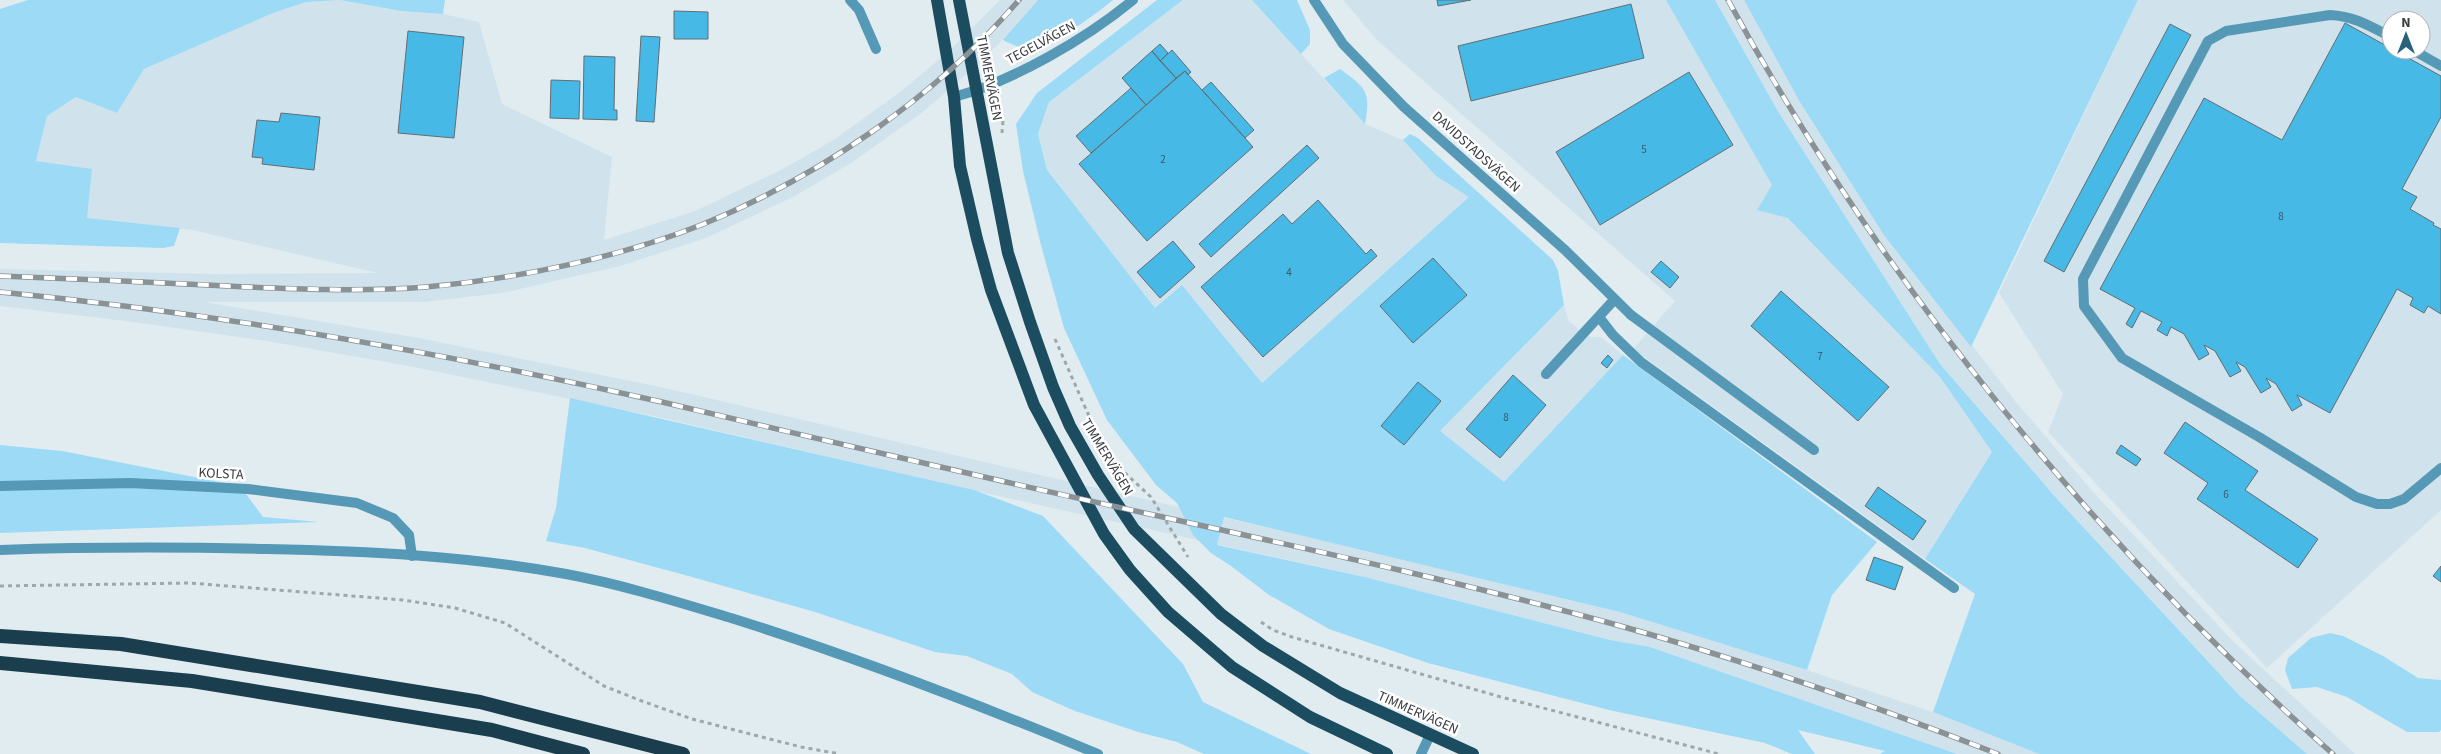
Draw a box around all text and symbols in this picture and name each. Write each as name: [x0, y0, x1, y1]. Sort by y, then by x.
north arrow: [2381, 10, 2431, 60]
text: N: [2401, 13, 2411, 33]
street label: TEGELVÄGEN: [1003, 16, 1079, 70]
street label: TIMMERVÄGEN: [971, 34, 1007, 122]
street label: DAVIDSTADSVÄGEN: [1427, 107, 1525, 197]
house number: 5: [1641, 142, 1647, 157]
house number: 2: [1160, 152, 1166, 167]
house number: 8: [2278, 209, 2284, 224]
house number: 4: [1286, 265, 1292, 280]
house number: 7: [1817, 349, 1823, 364]
house number: 8: [1503, 410, 1509, 425]
street label: TIMMERVÄGEN: [1076, 415, 1138, 499]
street label: KOLSTA: [198, 463, 245, 485]
house number: 6: [2223, 487, 2229, 502]
street label: TIMMERVÄGEN: [1374, 686, 1462, 740]

